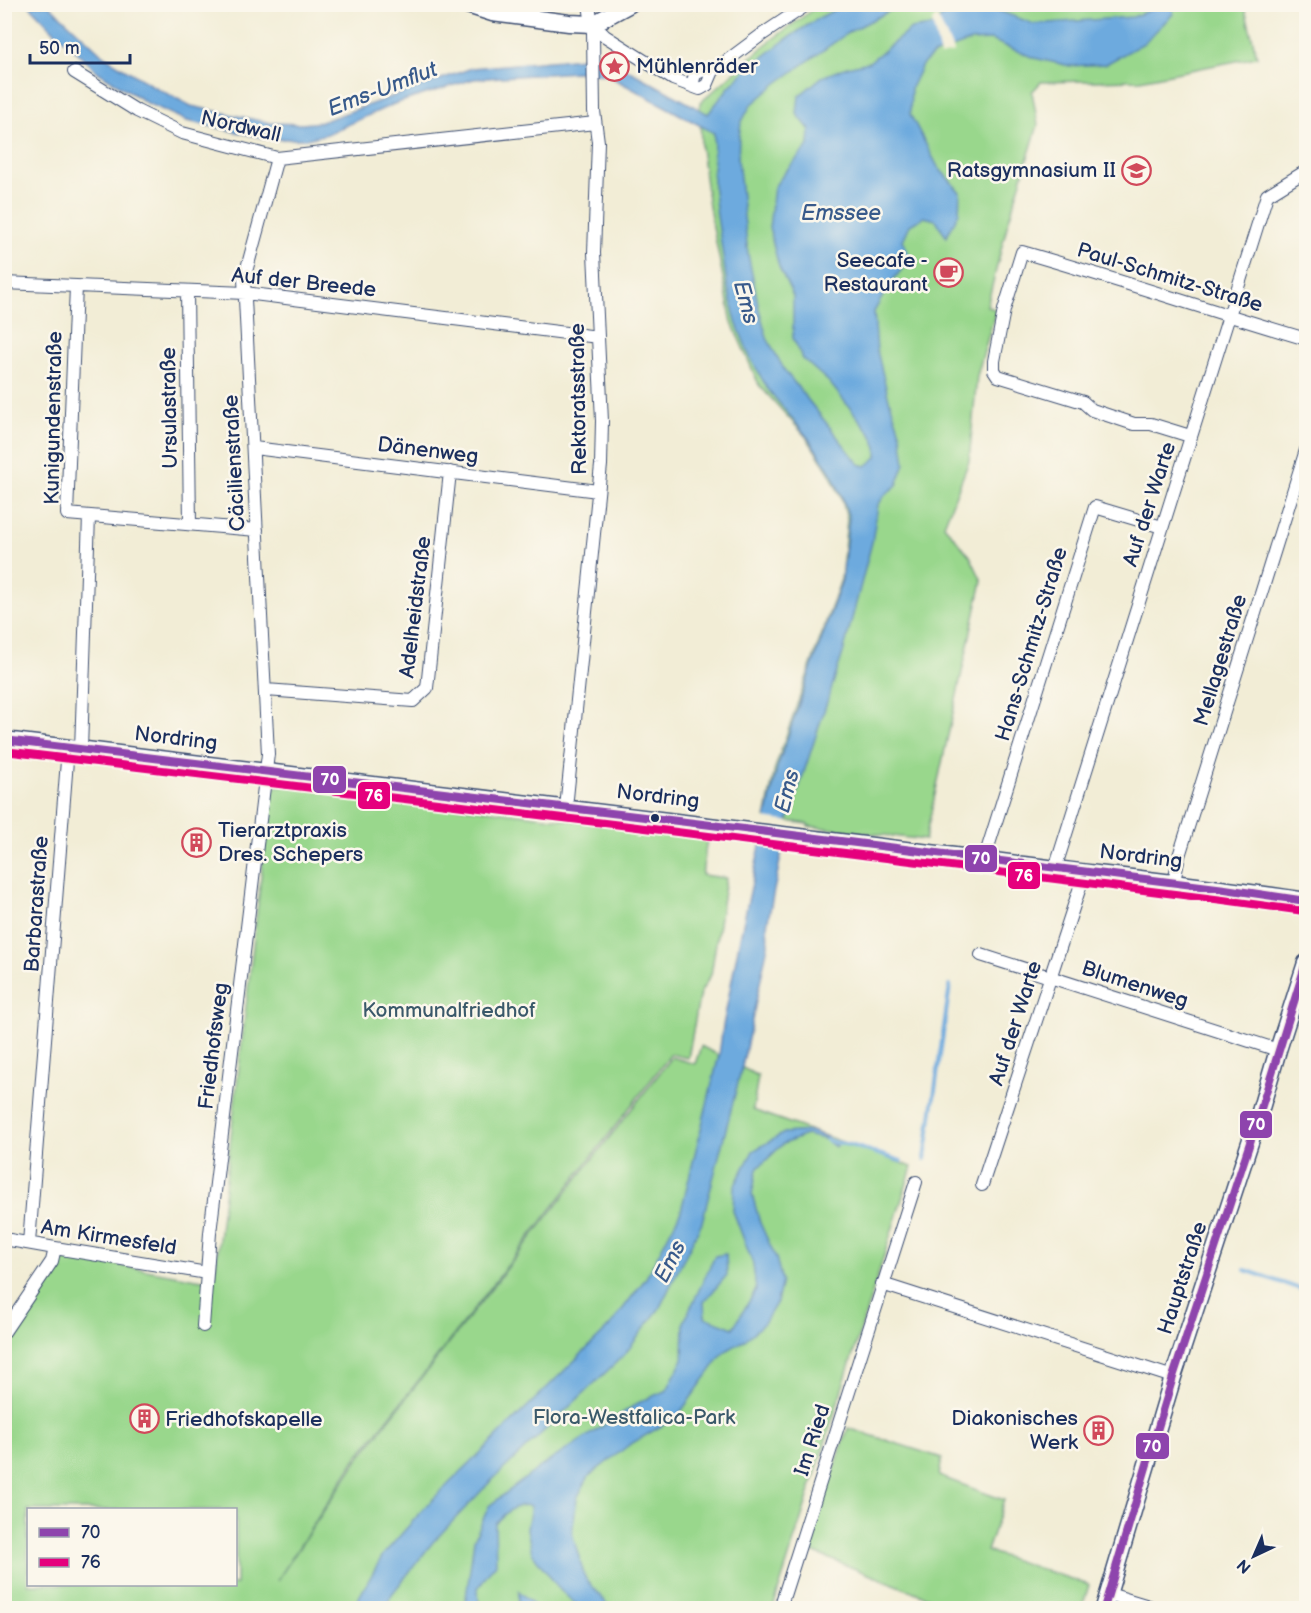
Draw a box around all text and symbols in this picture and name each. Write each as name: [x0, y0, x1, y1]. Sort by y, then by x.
scale bar: [30, 27, 130, 65]
text: 50 m: [39, 38, 80, 59]
place icon: Mühlenräder: [599, 50, 631, 82]
place label: Mühlenräder: [636, 54, 758, 79]
water label: Ems-Umflut: [324, 56, 442, 123]
street label: Nordwall: [198, 105, 283, 148]
school or university icon: Ratsgymnasium II: [1121, 154, 1153, 186]
place label: Ratsgymnasium II: [947, 158, 1116, 183]
water label: Emssee: [801, 200, 881, 227]
street label: Paul-Schmitz-Straße: [1074, 237, 1266, 318]
place label: Seecafe - Restaurant: [823, 248, 929, 297]
cafe icon: Seecafe - Restaurant: [933, 256, 965, 288]
street label: Auf der Breede: [230, 262, 377, 303]
water label: Ems: [727, 278, 764, 327]
street label: Rektoratsstraße: [565, 323, 592, 475]
street label: Kunigundenstraße: [39, 331, 68, 505]
street label: Ursulastraße: [156, 347, 183, 469]
street label: Cäcilienstraße: [218, 394, 251, 532]
street label: Dänenweg: [376, 432, 480, 469]
street label: Auf der Warte: [1118, 439, 1181, 570]
street label: Adelheidstraße: [394, 535, 437, 679]
street label: Hans-Schmitz-Straße: [990, 544, 1073, 744]
street label: Mellagestraße: [1189, 591, 1252, 729]
street label: Nordring: [133, 721, 219, 756]
line badge: 70: [312, 765, 347, 794]
water label: Ems: [769, 767, 806, 816]
text: 70: [321, 771, 339, 790]
street label: Nordring: [615, 779, 701, 814]
line badge: 76: [357, 781, 391, 810]
text: 76: [365, 787, 384, 806]
unlabelled marker: [649, 812, 661, 824]
place label: Tierarztpraxis Dres. Schepers: [218, 818, 363, 867]
building icon: Tierarztpraxis Dres. Schepers: [181, 826, 213, 858]
street label: Barbarastraße: [19, 835, 54, 973]
street label: Nordring: [1098, 839, 1184, 874]
line badge: 70: [964, 844, 998, 873]
text: 70: [972, 850, 990, 869]
line badge: 76: [1007, 861, 1041, 890]
text: 76: [1015, 867, 1034, 886]
street label: Blumenweg: [1078, 955, 1191, 1013]
street label: Auf der Warte: [984, 958, 1047, 1089]
street label: Friedhofsweg: [193, 981, 234, 1111]
park label: Kommunalfriedhof: [362, 998, 536, 1023]
line badge: 70: [1239, 1110, 1273, 1139]
text: 70: [1247, 1116, 1265, 1135]
street label: Am Kirmesfeld: [39, 1214, 178, 1261]
street label: Hauptstraße: [1152, 1219, 1212, 1338]
water label: Ems: [648, 1236, 692, 1287]
street label: Im Ried: [789, 1401, 836, 1479]
building icon: Friedhofskapelle: [128, 1403, 160, 1435]
park label: Flora-Westfalica-Park: [533, 1405, 736, 1430]
place label: Diakonisches Werk: [951, 1406, 1079, 1455]
place label: Friedhofskapelle: [165, 1407, 322, 1432]
building icon: Diakonisches Werk: [1083, 1414, 1115, 1446]
line badge: 70: [1135, 1432, 1170, 1460]
text: 70: [1143, 1438, 1161, 1457]
legend: [27, 1508, 237, 1586]
text: 70: [81, 1522, 100, 1543]
north arrow: [1224, 1526, 1284, 1586]
text: 76: [81, 1552, 101, 1573]
text: N: [1234, 1555, 1256, 1577]

